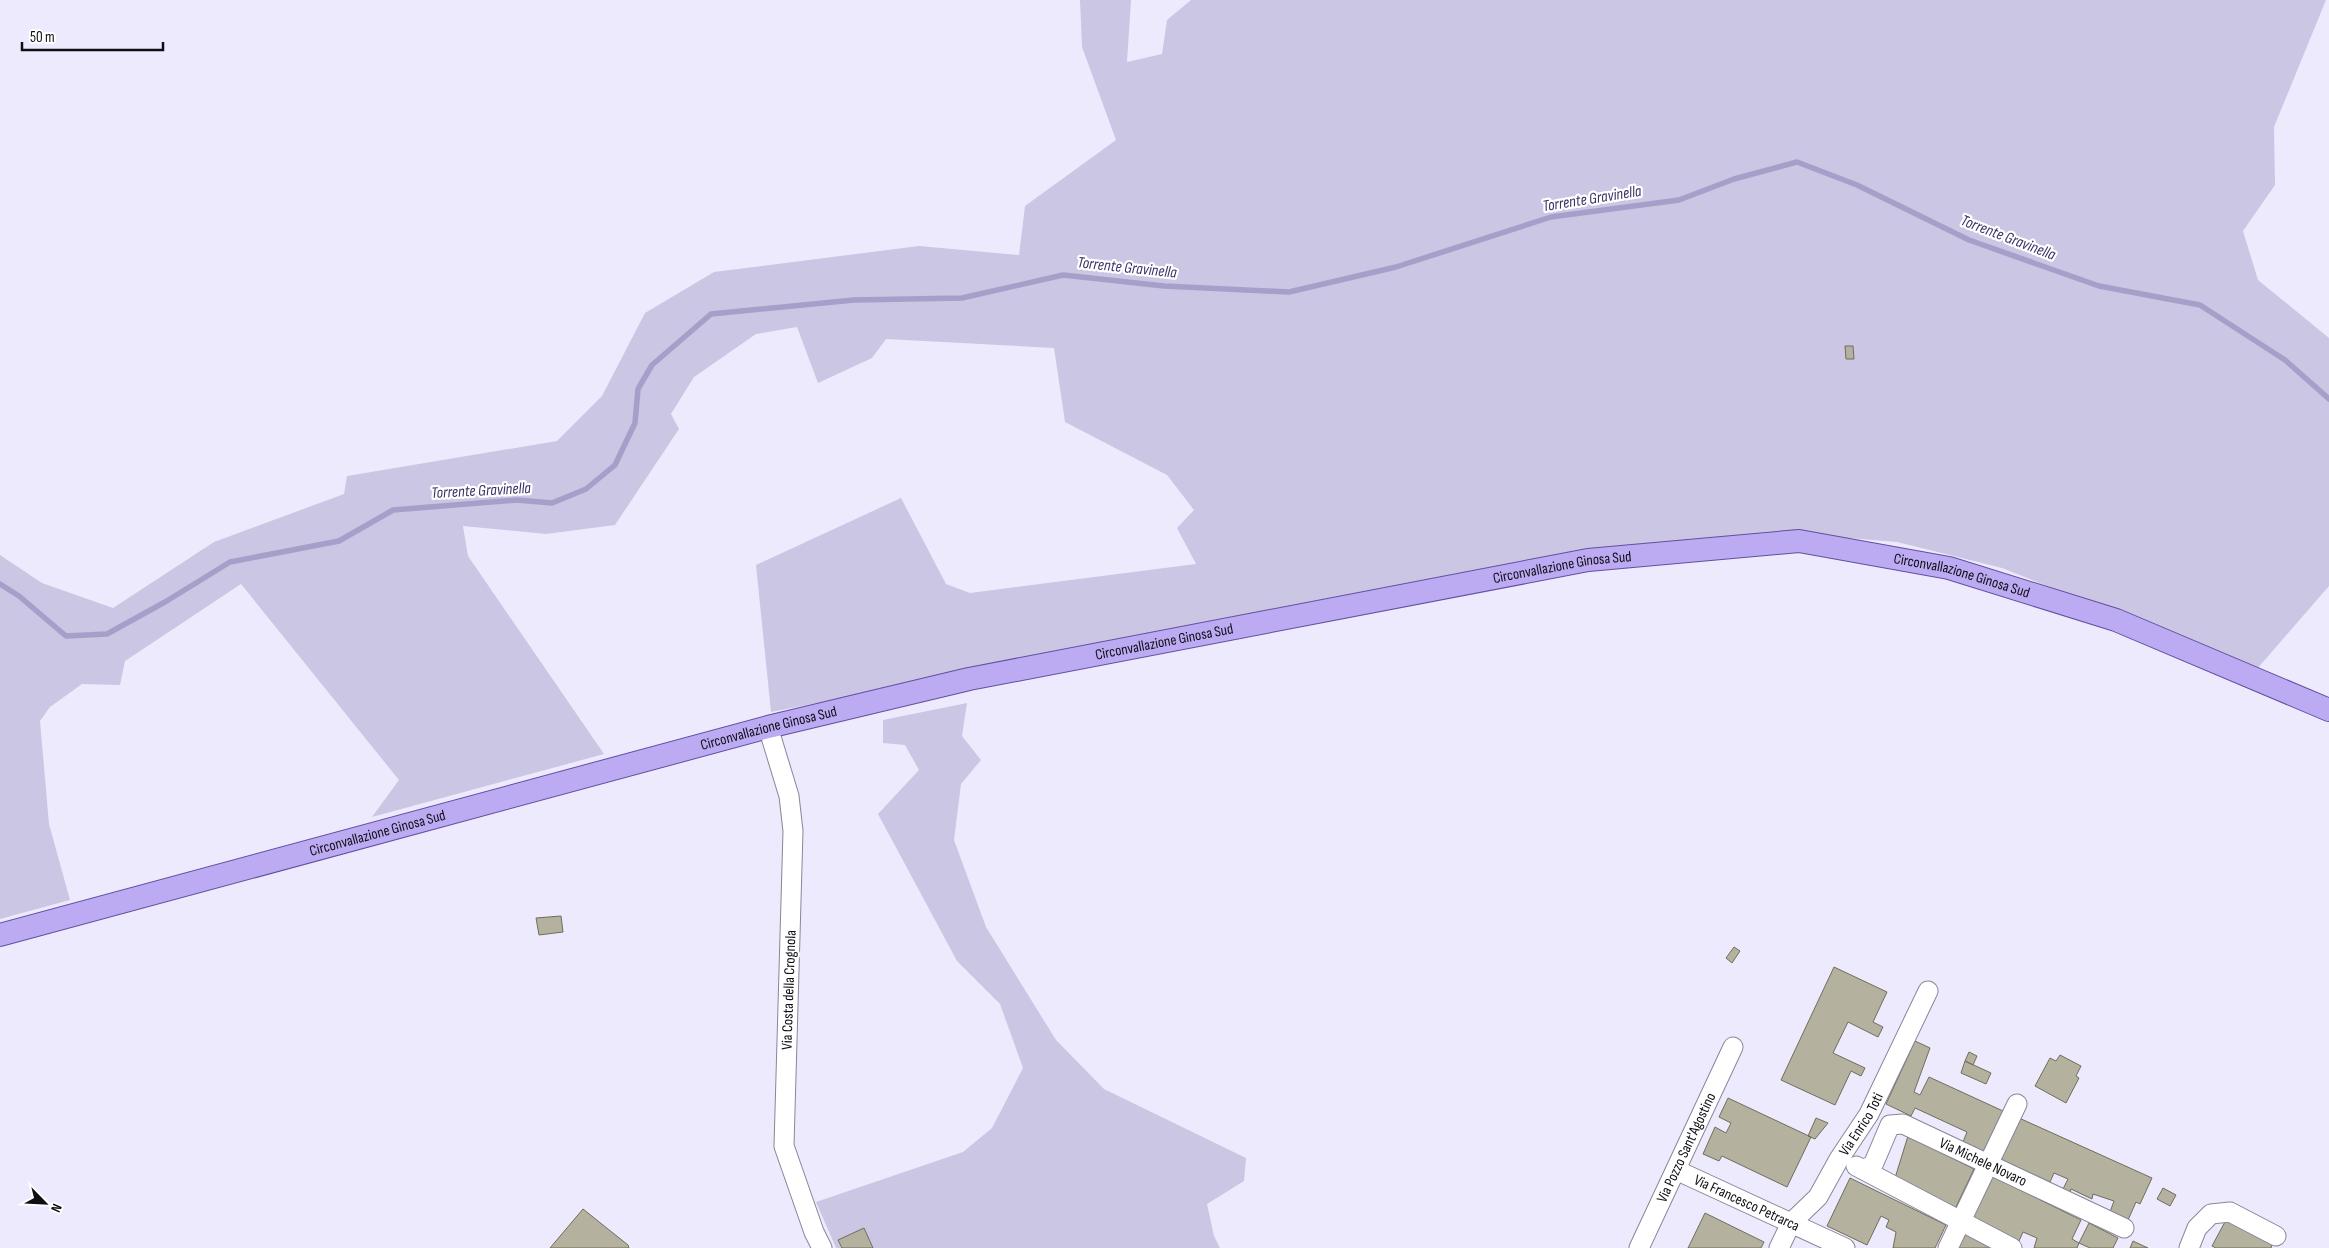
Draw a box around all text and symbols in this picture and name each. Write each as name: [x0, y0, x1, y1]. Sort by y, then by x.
scale bar: [22, 20, 164, 52]
text: 50 m: [30, 28, 55, 47]
water label: Torrente Gravinella: [1541, 182, 1643, 216]
water label: Torrente Gravinella: [1958, 211, 2058, 265]
water label: Torrente Gravinella: [1076, 253, 1178, 283]
water label: Torrente Gravinella: [431, 479, 532, 503]
street label: Circonvallazione Ginosa Sud: [1491, 547, 1632, 588]
street label: Circonvallazione Ginosa Sud: [1892, 549, 2032, 602]
street label: Circonvallazione Ginosa Sud: [1093, 619, 1235, 664]
street label: Circonvallazione Ginosa Sud: [698, 701, 839, 754]
street label: Circonvallazione Ginosa Sud: [307, 805, 448, 860]
street label: Via Costa della Crognola: [777, 930, 801, 1050]
street label: Via Pozzo Sant'Agostino: [1652, 1089, 1720, 1206]
street label: Via Enrico Toti: [1834, 1089, 1887, 1159]
street label: Via Michele Novaro: [1936, 1133, 2030, 1190]
street label: Via Francesco Petrarca: [1691, 1170, 1803, 1235]
north arrow: [20, 1178, 70, 1228]
text: N: [47, 1201, 66, 1215]

